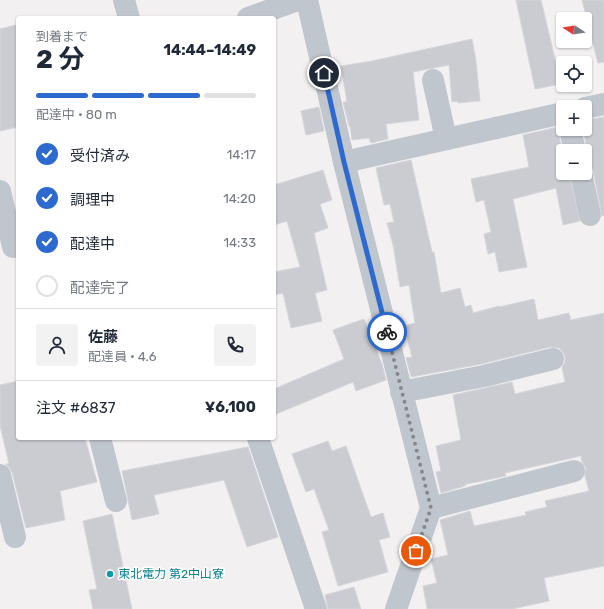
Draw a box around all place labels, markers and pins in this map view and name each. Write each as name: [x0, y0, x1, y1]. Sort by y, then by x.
pin: [307, 56, 341, 90]
pin: [399, 534, 433, 568]
place label: 東北電力 第2中山寮: [118, 567, 224, 581]
marker: 東北電力 第2中山寮: [105, 569, 115, 579]

